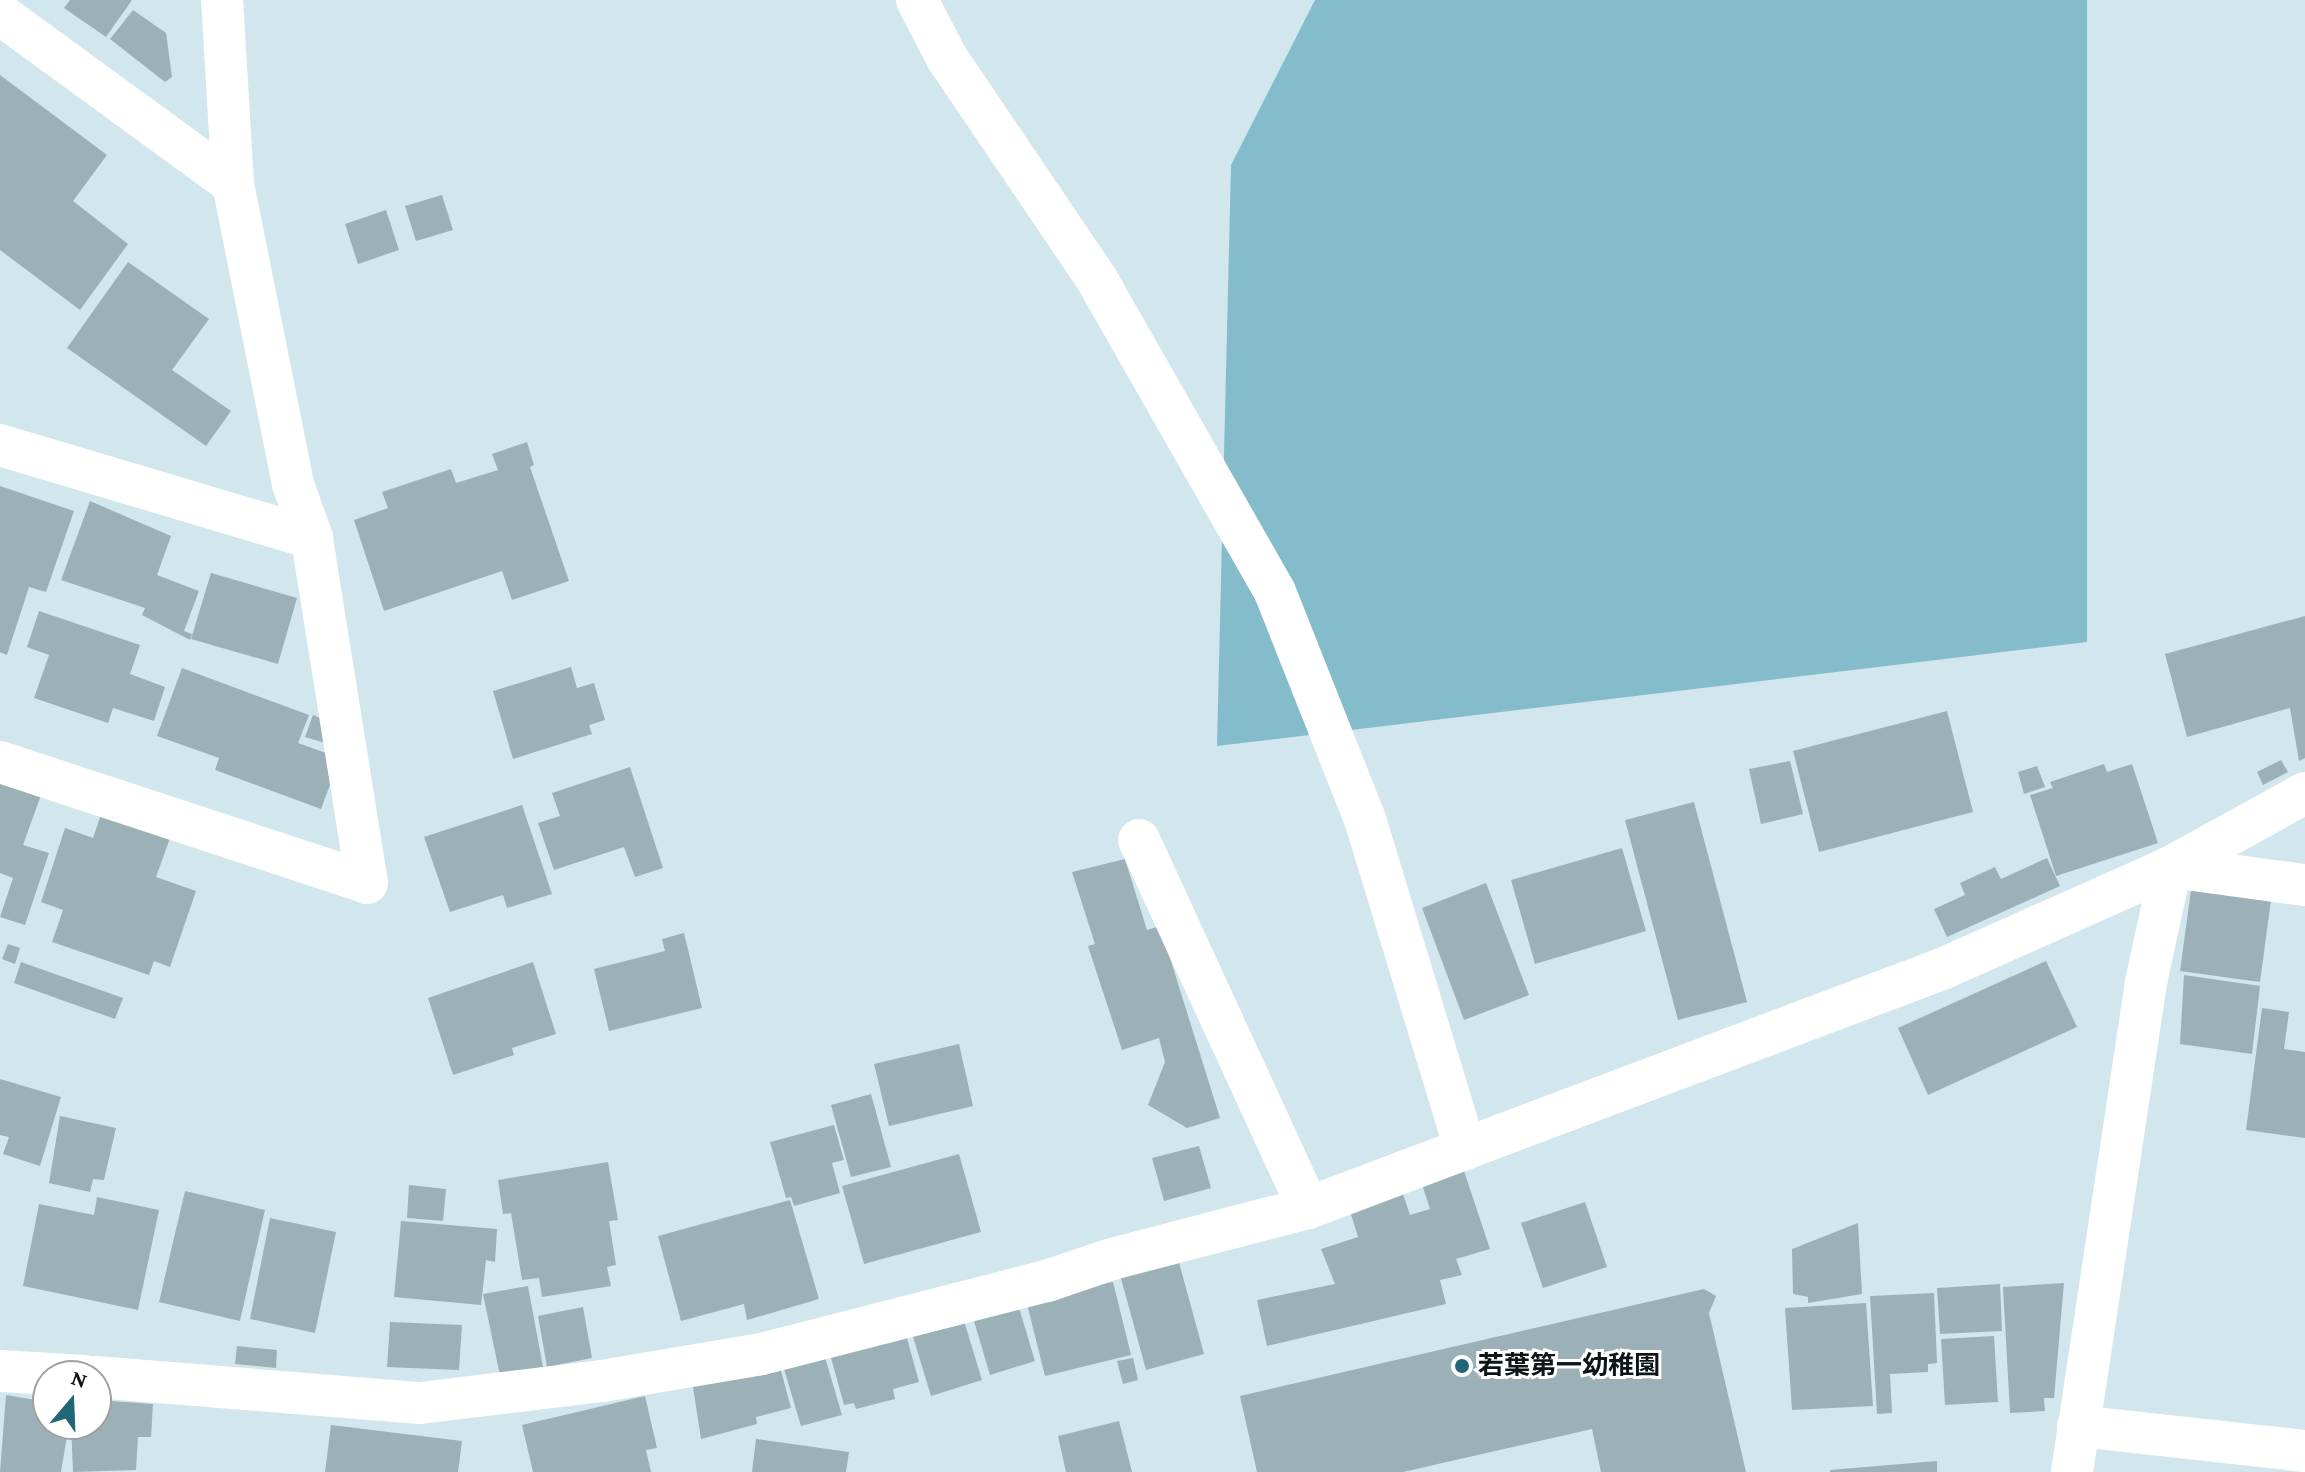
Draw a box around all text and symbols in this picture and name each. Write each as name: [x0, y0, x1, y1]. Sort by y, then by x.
place label: 若葉第一幼稚園: [1478, 1350, 1660, 1382]
marker: 若葉第一幼稚園: [1453, 1357, 1471, 1375]
north arrow: [32, 1360, 112, 1440]
text: N: [68, 1364, 90, 1393]

